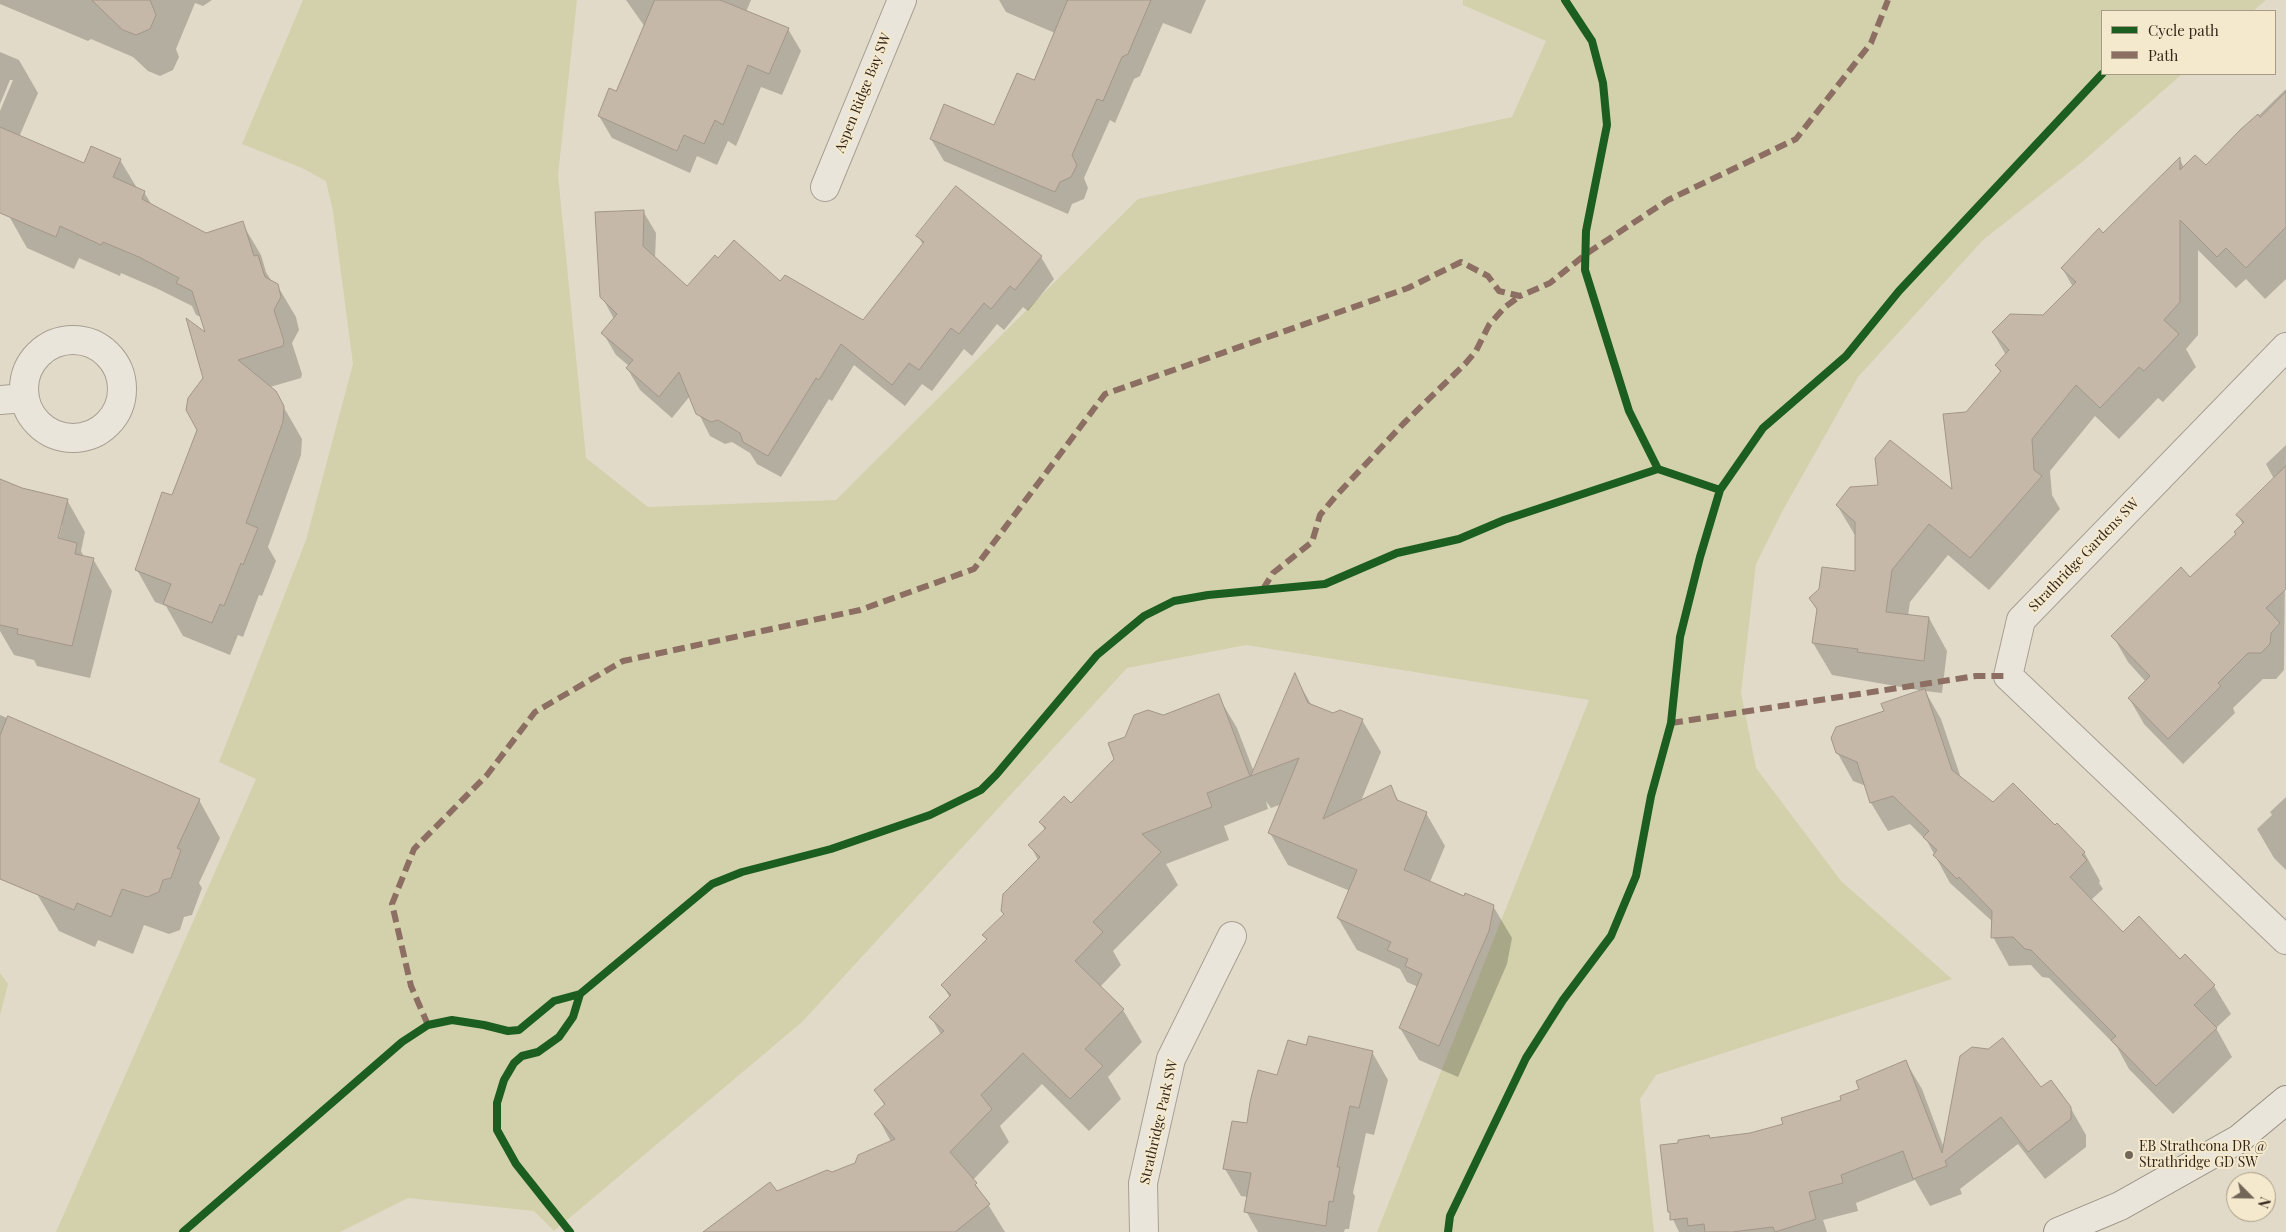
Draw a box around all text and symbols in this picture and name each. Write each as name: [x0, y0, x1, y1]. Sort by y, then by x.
legend: [2101, 10, 2276, 75]
text: Cycle path: [2148, 20, 2219, 40]
street label: Aspen Ridge Bay SW: [831, 31, 895, 155]
text: Path: [2148, 45, 2178, 65]
street label: Strathridge Gardens SW: [2025, 495, 2143, 615]
street label: Strathridge Park SW: [1136, 1058, 1182, 1186]
place label: EB Strathcona DR @ Strathridge GD SW: [2139, 1139, 2267, 1172]
marker: EB Strathcona DR @ Strathridge GD SW: [2123, 1149, 2135, 1161]
north arrow: [2226, 1172, 2276, 1222]
text: N: [2254, 1194, 2275, 1211]

